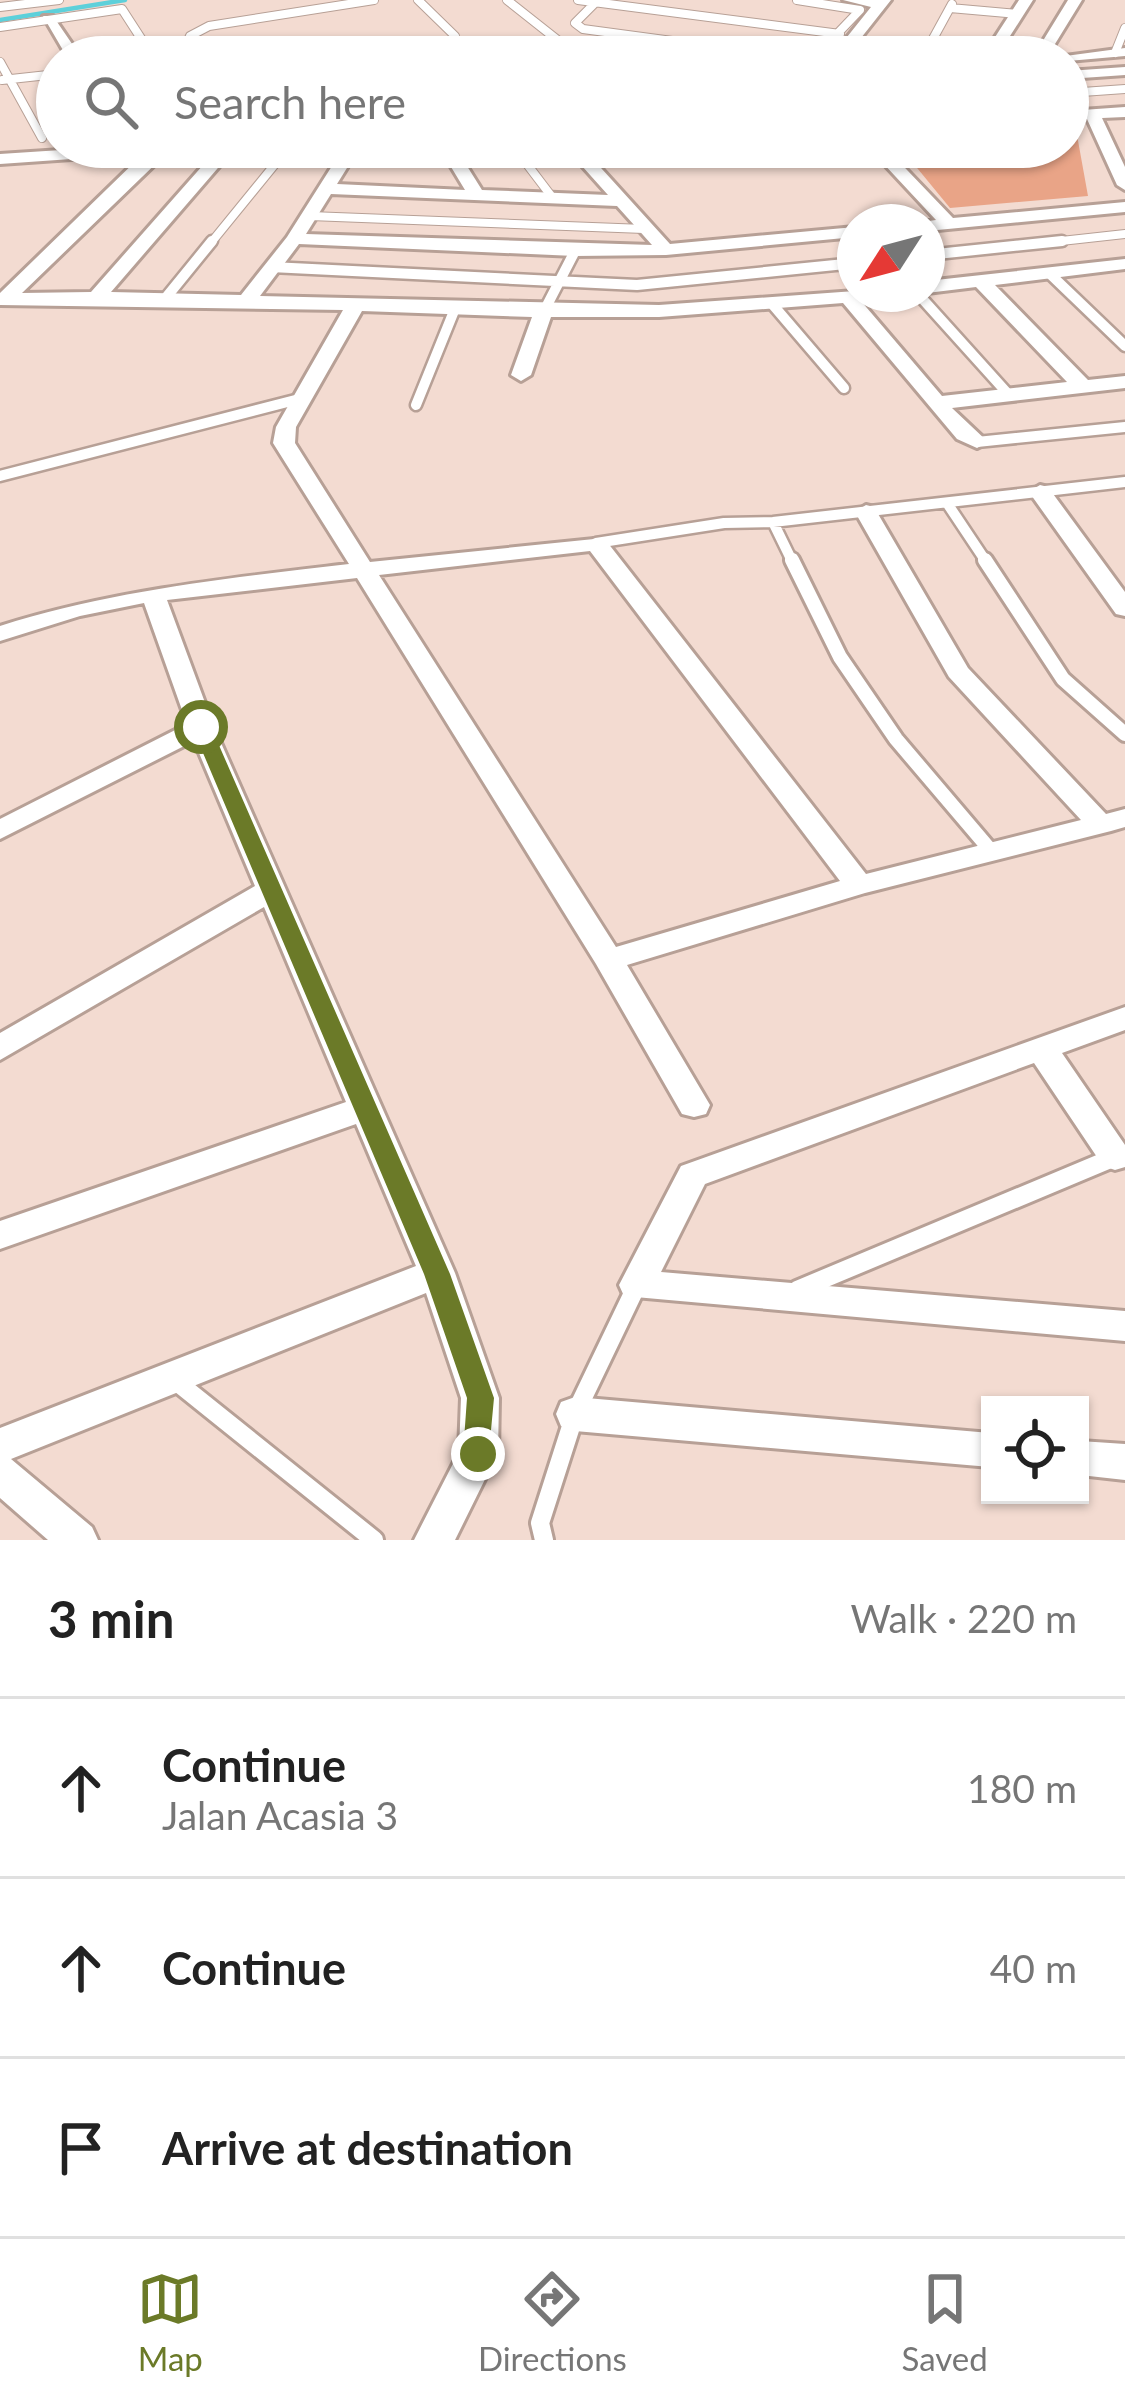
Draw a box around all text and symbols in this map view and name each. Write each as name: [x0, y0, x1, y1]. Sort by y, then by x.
search box: [36, 36, 1089, 168]
icon: search: [78, 69, 144, 135]
text: Search here: [174, 75, 406, 129]
north arrow: [837, 204, 945, 312]
route start: [174, 700, 228, 754]
map controls: [981, 1396, 1089, 1504]
button: locate: [981, 1396, 1089, 1504]
route end: [451, 1427, 505, 1481]
text: 3 min: [48, 1588, 174, 1649]
text: Walk · 220 m: [850, 1595, 1077, 1641]
text: Continue: [162, 1738, 346, 1792]
icon: ahead: [48, 1755, 114, 1821]
text: 180 m: [967, 1765, 1077, 1811]
text: Jalan Acasia 3: [162, 1792, 398, 1838]
icon: ahead: [48, 1935, 114, 2001]
text: Continue: [162, 1941, 346, 1995]
text: 40 m: [990, 1945, 1077, 1991]
icon: arrive: [48, 2115, 114, 2181]
text: Arrive at destination: [162, 2121, 573, 2175]
tab: Map: [137, 2266, 203, 2378]
tab: Directions: [478, 2266, 627, 2378]
tab: Saved: [901, 2266, 988, 2378]

